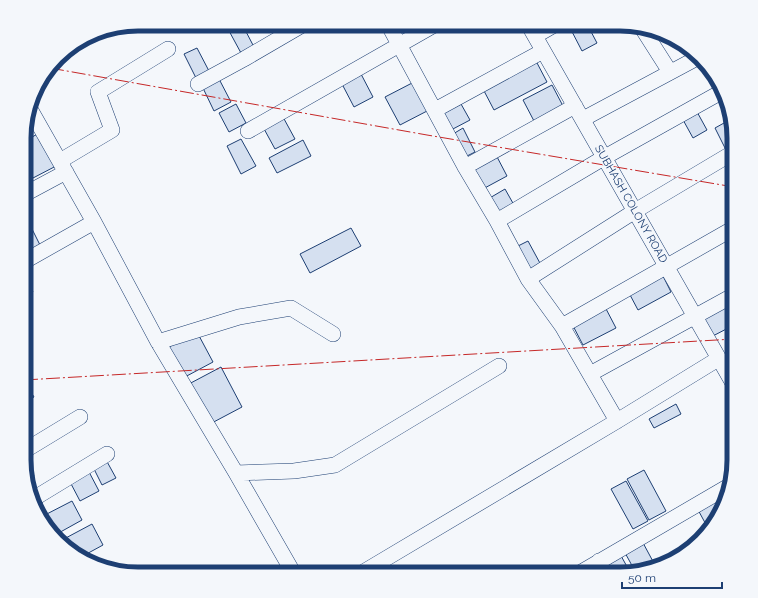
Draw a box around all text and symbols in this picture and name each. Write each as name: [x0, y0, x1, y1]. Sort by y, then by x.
street label: SUBHASH COLONY ROAD: [592, 143, 670, 265]
scale bar: [622, 564, 722, 590]
text: 50 m: [628, 571, 656, 585]

